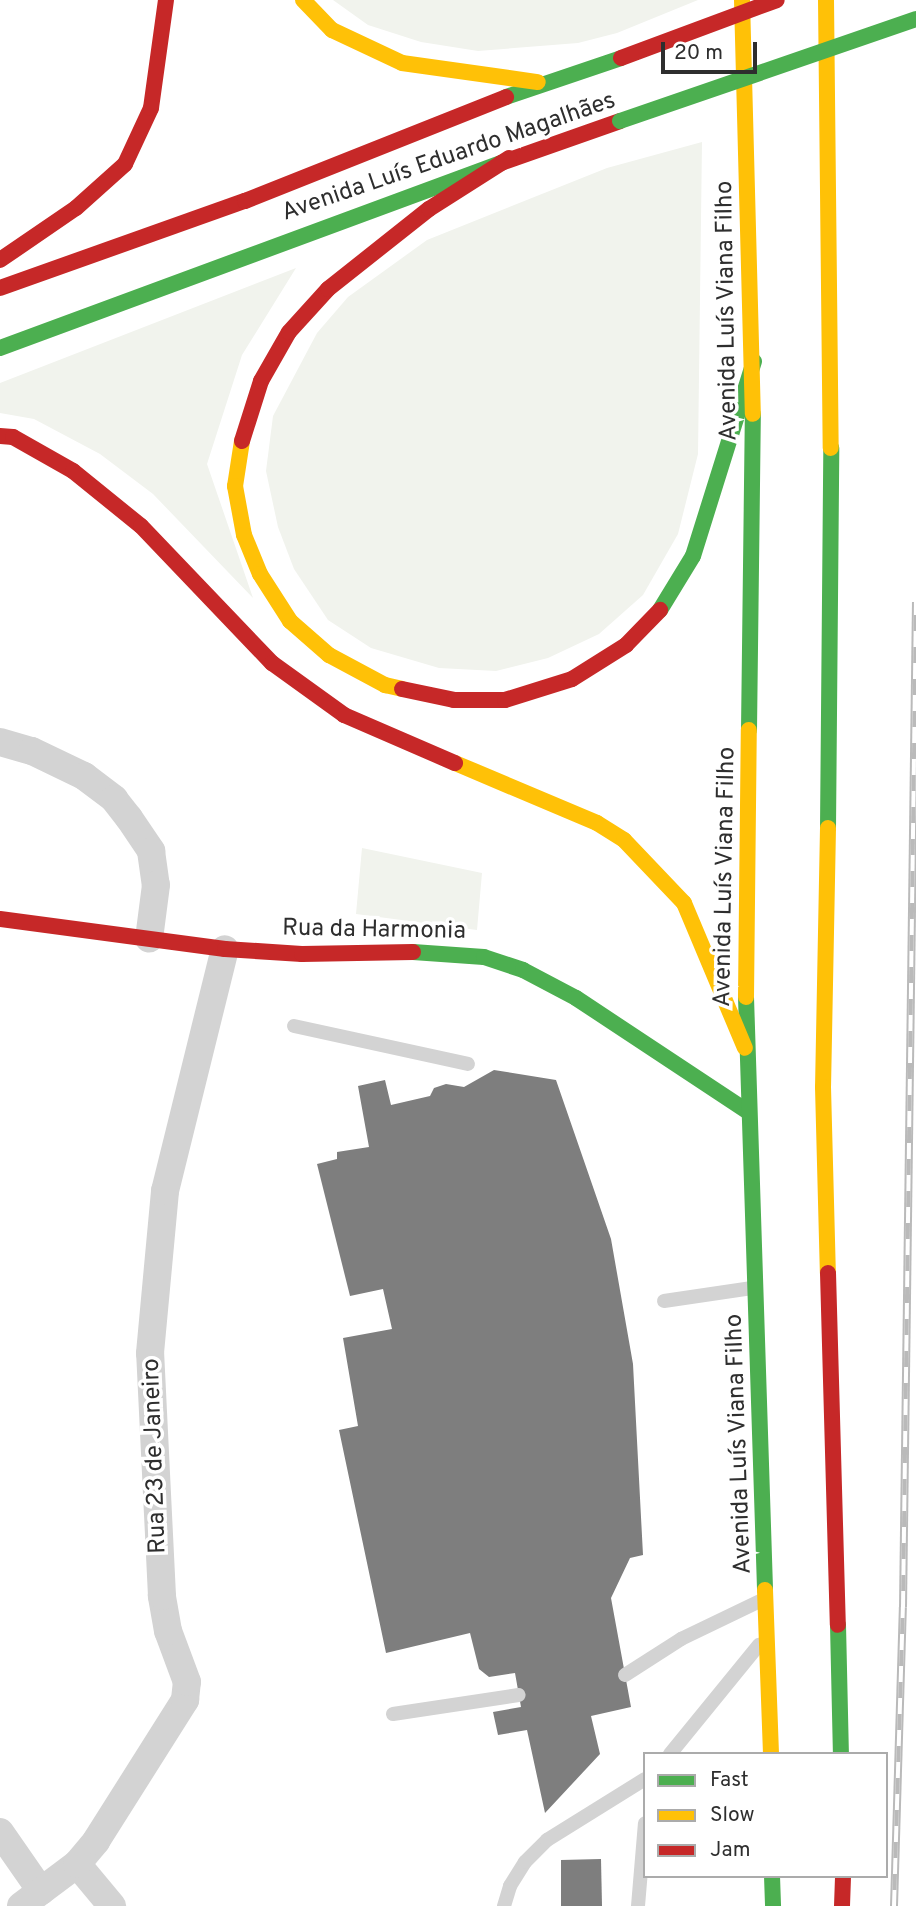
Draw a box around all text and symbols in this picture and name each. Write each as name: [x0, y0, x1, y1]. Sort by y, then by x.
scale bar: [664, 28, 760, 72]
text: 20 m: [674, 40, 723, 67]
street label: Avenida Luís Eduardo Magalhães: [278, 87, 620, 229]
street label: Avenida Luís Viana Filho: [711, 180, 745, 442]
street label: Avenida Luís Viana Filho: [709, 746, 743, 1008]
street label: Rua da Harmonia: [282, 915, 466, 947]
street label: Avenida Luís Viana Filho: [721, 1313, 759, 1575]
street label: Rua 23 de Janeiro: [138, 1358, 174, 1554]
legend: [643, 1752, 888, 1878]
text: Fast: [710, 1767, 749, 1794]
text: Slow: [710, 1802, 755, 1829]
text: Jam: [710, 1837, 751, 1864]

